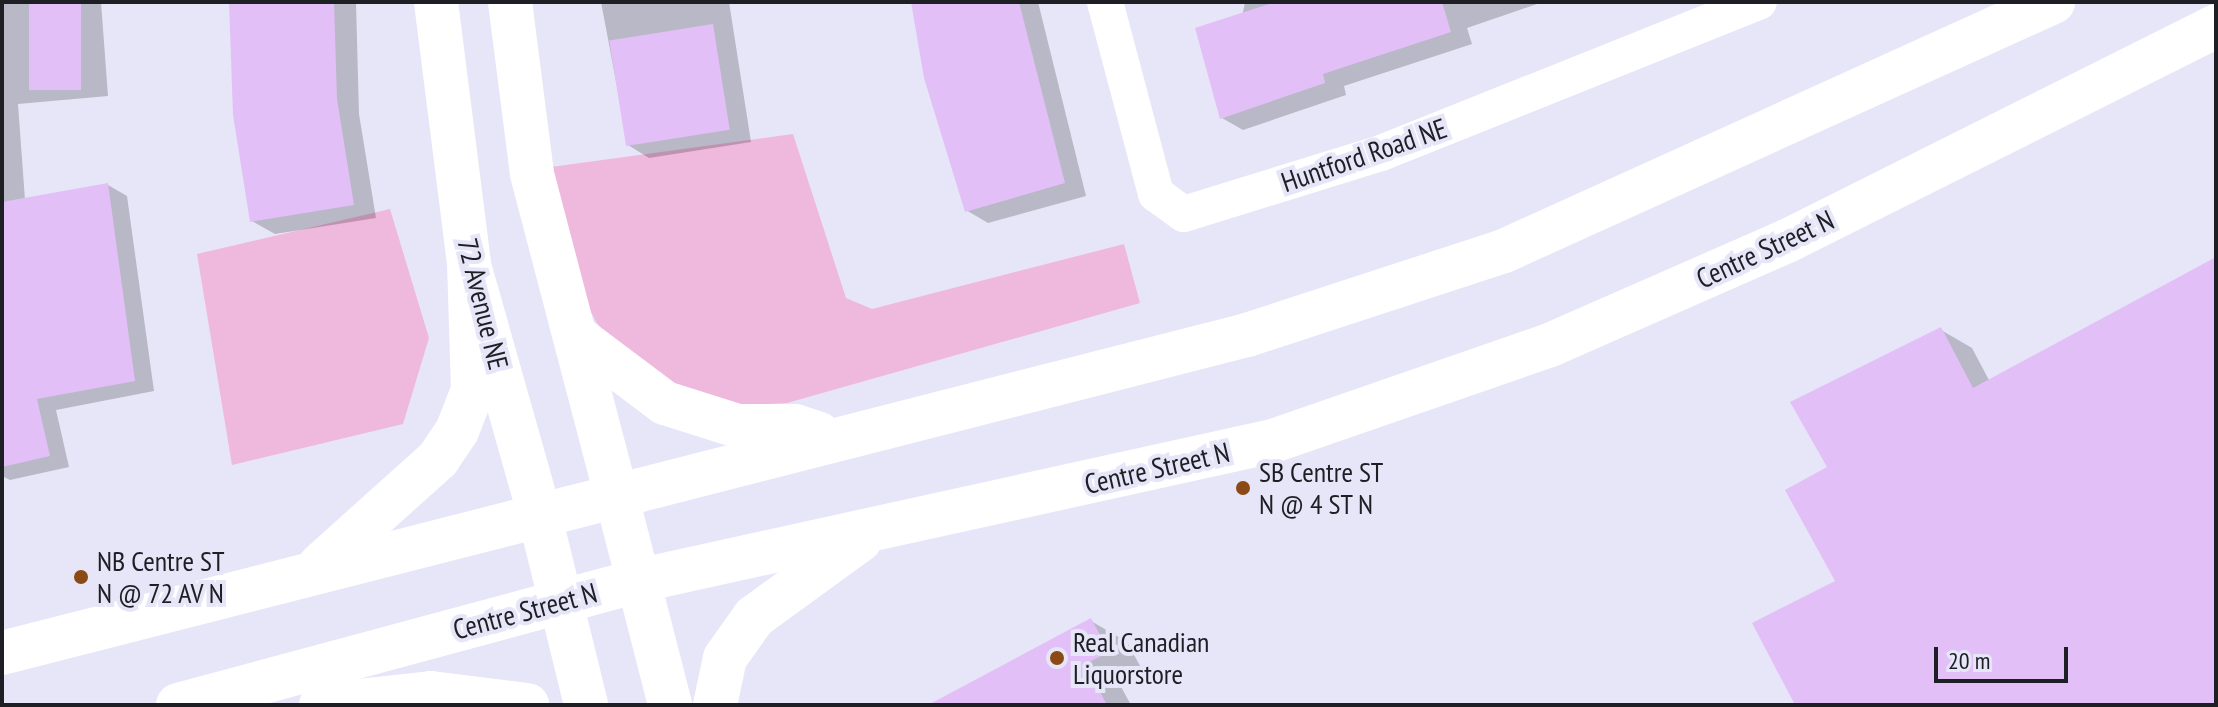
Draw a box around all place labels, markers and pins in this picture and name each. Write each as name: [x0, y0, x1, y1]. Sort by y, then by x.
place label: SB Centre ST N @ 4 ST N: [1259, 455, 1383, 521]
marker: SB Centre ST N @ 4 ST N: [1234, 479, 1252, 497]
place label: NB Centre ST N @ 72 AV N: [97, 544, 225, 610]
marker: NB Centre ST N @ 72 AV N: [72, 568, 90, 586]
place label: Real Canadian Liquorstore: [1073, 625, 1209, 691]
marker: Real Canadian Liquorstore: [1048, 649, 1066, 667]

